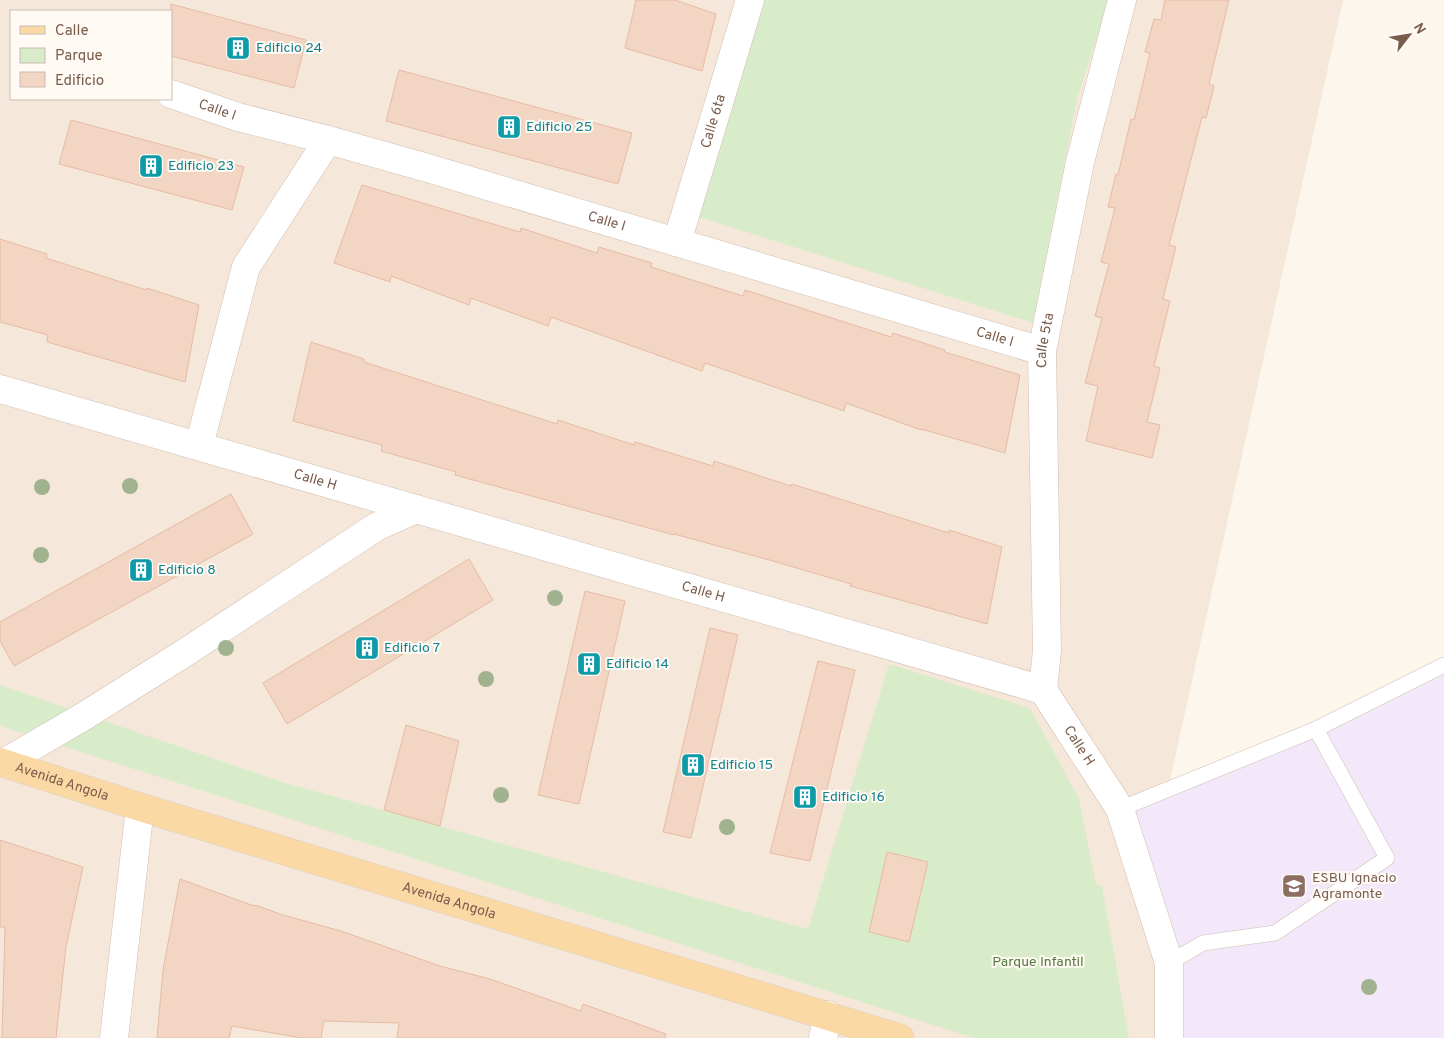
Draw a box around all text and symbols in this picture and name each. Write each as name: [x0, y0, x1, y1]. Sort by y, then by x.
legend: [10, 10, 172, 100]
north arrow: [1384, 10, 1434, 60]
text: N: [1409, 20, 1429, 38]
text: Calle: [55, 22, 89, 41]
building icon: Edificio 24: [225, 35, 251, 61]
place label: Edificio 24: [256, 40, 322, 57]
text: Parque: [55, 47, 103, 66]
text: Edificio: [55, 72, 104, 91]
street label: Calle 6ta: [697, 92, 730, 150]
street label: Calle I: [196, 96, 238, 124]
building icon: Edificio 25: [496, 114, 522, 140]
place label: Edificio 25: [526, 119, 592, 136]
building icon: Edificio 23: [138, 153, 164, 179]
place label: Edificio 23: [168, 158, 234, 175]
street label: Calle I: [586, 208, 628, 235]
street label: Calle 5ta: [1034, 311, 1058, 368]
street label: Calle I: [974, 323, 1016, 351]
street label: Calle H: [291, 466, 339, 494]
building icon: Edificio 8: [128, 557, 154, 583]
place label: Edificio 8: [158, 562, 216, 579]
street label: Calle H: [680, 578, 727, 606]
building icon: Edificio 7: [354, 635, 380, 661]
place label: Edificio 7: [384, 640, 440, 657]
building icon: Edificio 14: [576, 651, 602, 677]
place label: Edificio 14: [606, 656, 669, 673]
street label: Calle H: [1060, 723, 1098, 769]
building icon: Edificio 15: [680, 752, 706, 778]
place label: Edificio 15: [710, 757, 773, 774]
street label: Avenida Angola: [13, 759, 111, 805]
building icon: Edificio 16: [792, 784, 818, 810]
place label: Edificio 16: [822, 789, 885, 806]
place label: ESBU Ignacio Agramonte: [1312, 870, 1397, 903]
school or university icon: ESBU Ignacio Agramonte: [1281, 873, 1307, 899]
street label: Avenida Angola: [400, 879, 498, 923]
park label: Parque Infantil: [992, 954, 1084, 971]

